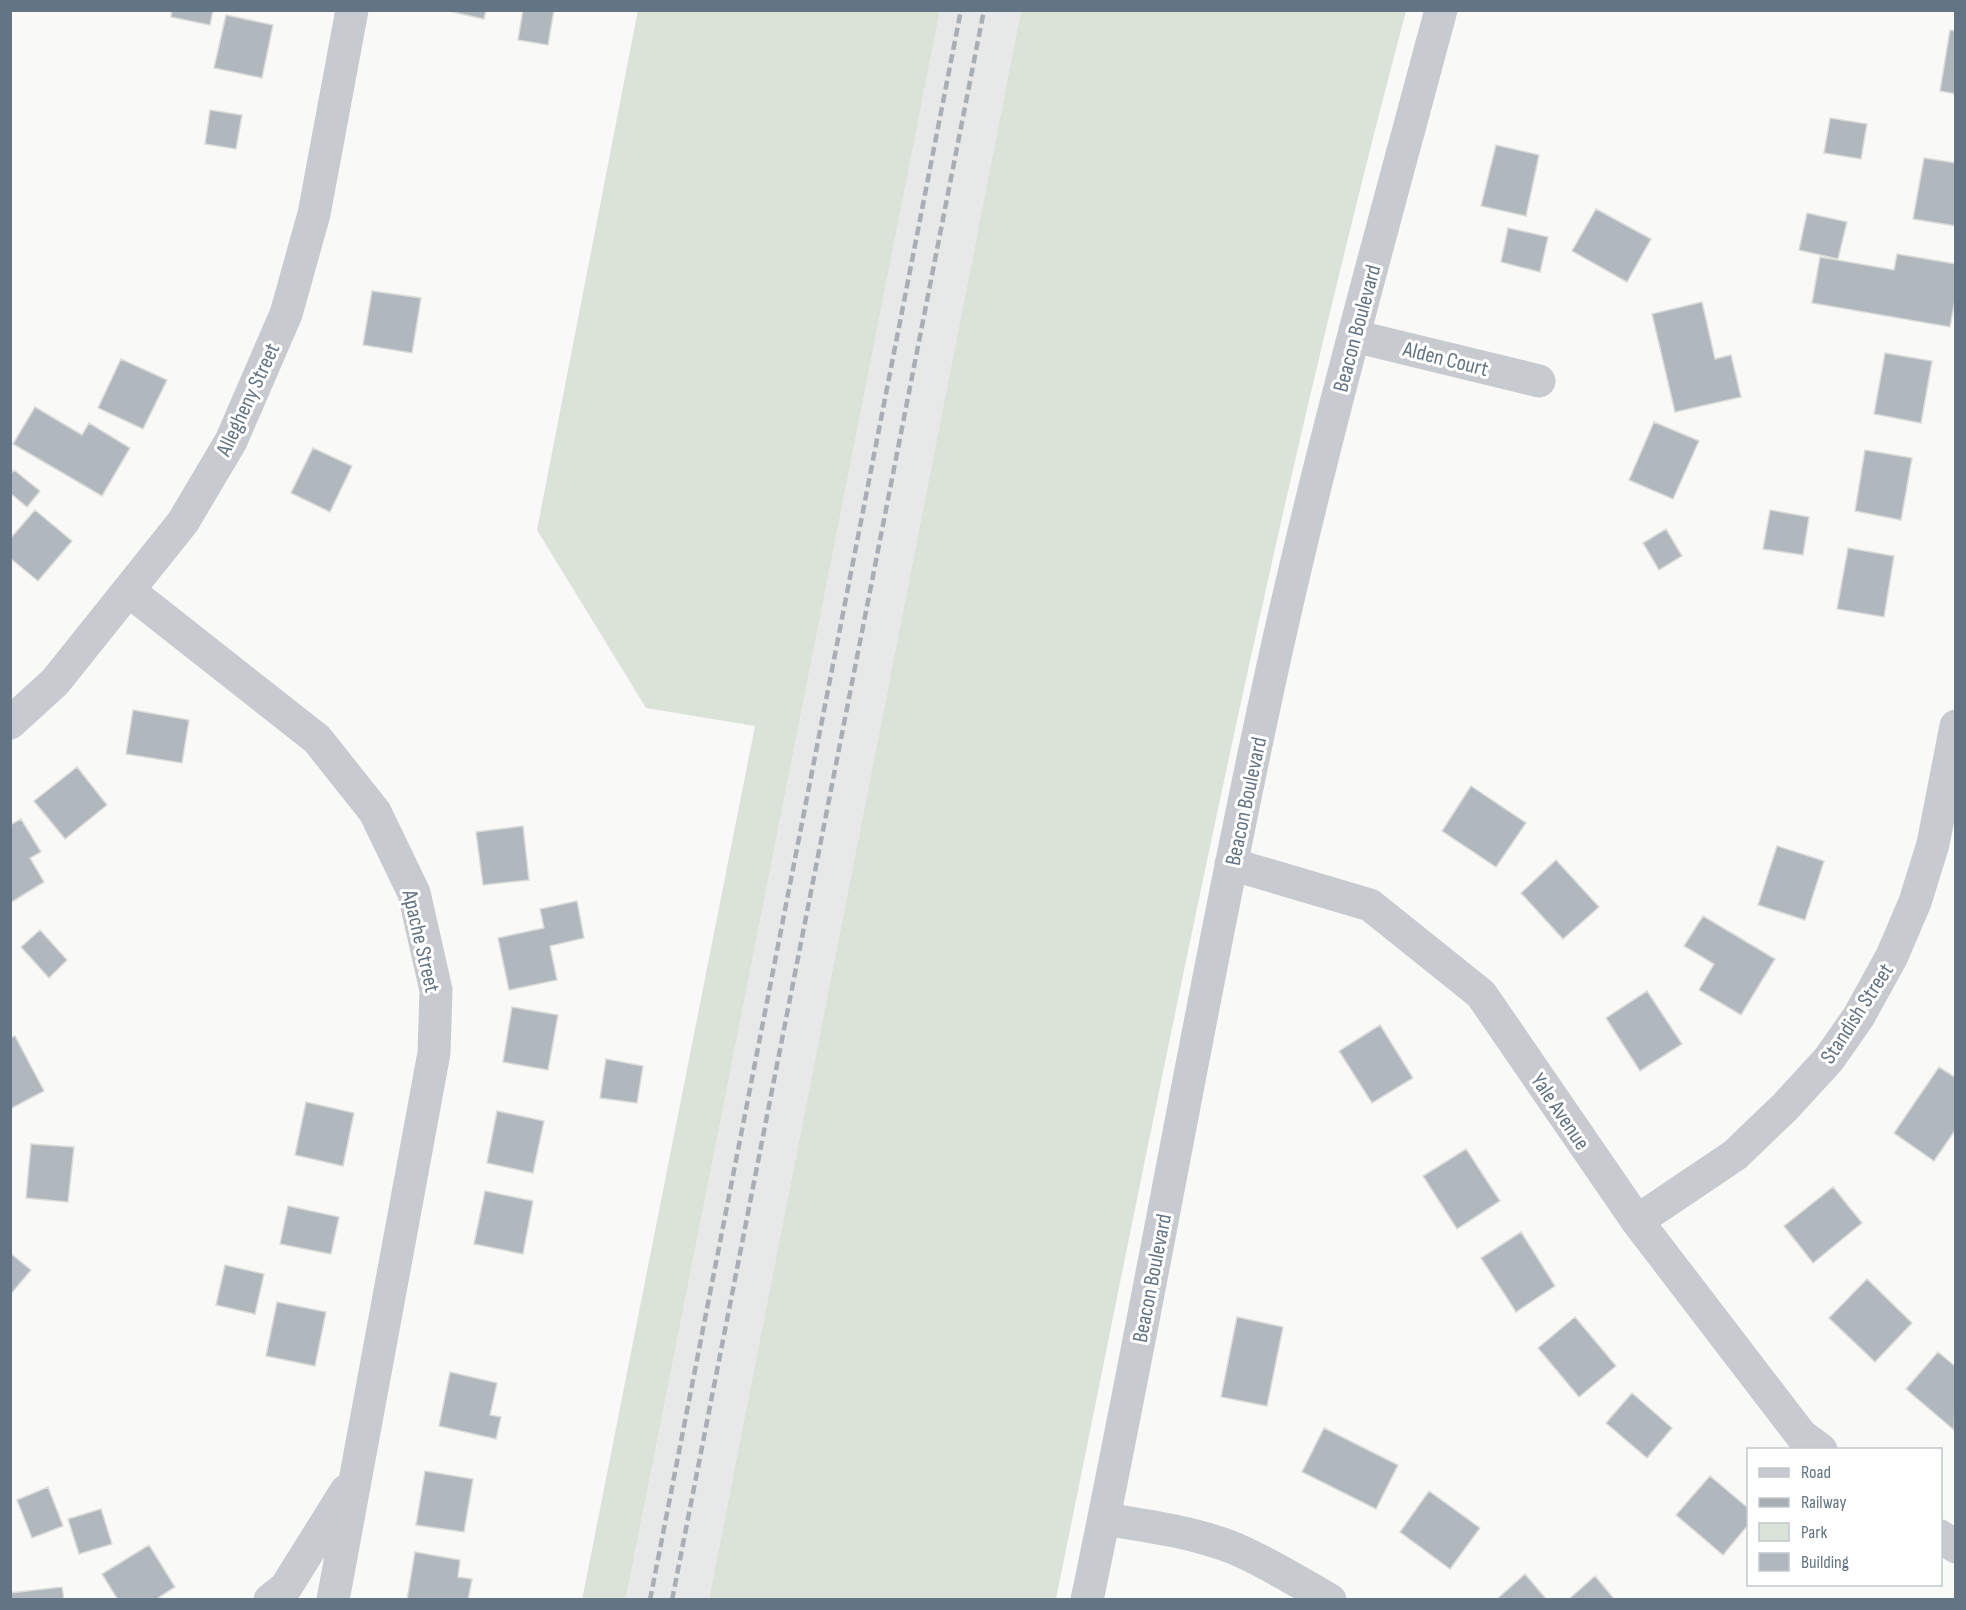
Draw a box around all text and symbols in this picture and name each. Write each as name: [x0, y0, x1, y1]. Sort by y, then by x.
street label: Beacon Boulevard: [1328, 262, 1387, 395]
street label: Alden Court: [1399, 336, 1491, 383]
street label: Allegheny Street: [210, 339, 286, 461]
street label: Beacon Boulevard: [1220, 735, 1273, 868]
street label: Apache Street: [395, 886, 445, 996]
street label: Standish Street: [1815, 958, 1900, 1069]
street label: Yale Avenue: [1524, 1068, 1595, 1155]
street label: Beacon Boulevard: [1127, 1212, 1178, 1345]
legend: [1747, 1448, 1942, 1586]
text: Road: [1801, 1462, 1831, 1483]
text: Railway: [1801, 1492, 1846, 1513]
text: Park: [1801, 1522, 1827, 1543]
text: Building: [1801, 1552, 1849, 1573]

